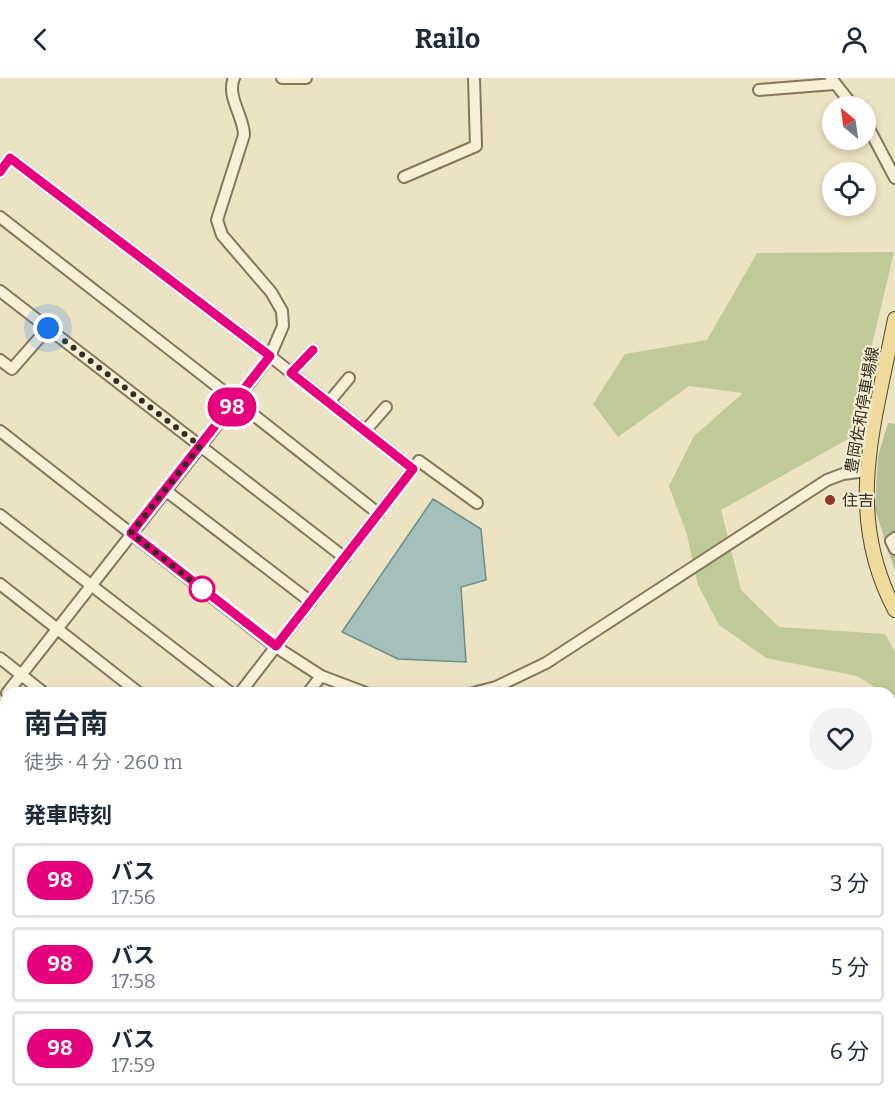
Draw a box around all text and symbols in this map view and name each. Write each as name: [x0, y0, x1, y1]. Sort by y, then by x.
icon: back: [24, 23, 57, 56]
text: Railo: [415, 23, 480, 55]
icon: person: [838, 23, 871, 56]
north arrow: [822, 96, 876, 150]
map controls: [822, 96, 876, 216]
button: locate: [822, 162, 876, 216]
your location: [33, 313, 63, 343]
street label: 豊岡佐和停車場線: [842, 345, 882, 475]
line badge: 98: [205, 388, 259, 426]
text: 98: [219, 394, 245, 420]
place label: 住吉: [842, 491, 874, 510]
marker: 住吉: [823, 493, 837, 507]
unlabelled marker: [189, 576, 215, 602]
text: 南台南: [24, 707, 108, 740]
button: heart: [809, 707, 872, 770]
text: 徒歩 · 4 分 · 260 m: [24, 750, 183, 774]
text: 発車時刻: [24, 802, 112, 829]
text: バス: [111, 858, 155, 885]
text: 98: [47, 867, 73, 893]
text: 3 分: [830, 870, 869, 897]
text: 17:56: [111, 885, 156, 909]
text: バス: [111, 942, 155, 969]
text: 98: [47, 951, 73, 977]
text: 5 分: [831, 954, 869, 981]
text: 17:58: [111, 969, 156, 993]
text: バス: [111, 1026, 155, 1053]
text: 98: [47, 1035, 73, 1061]
text: 6 分: [830, 1038, 869, 1065]
text: 17:59: [111, 1053, 155, 1077]

